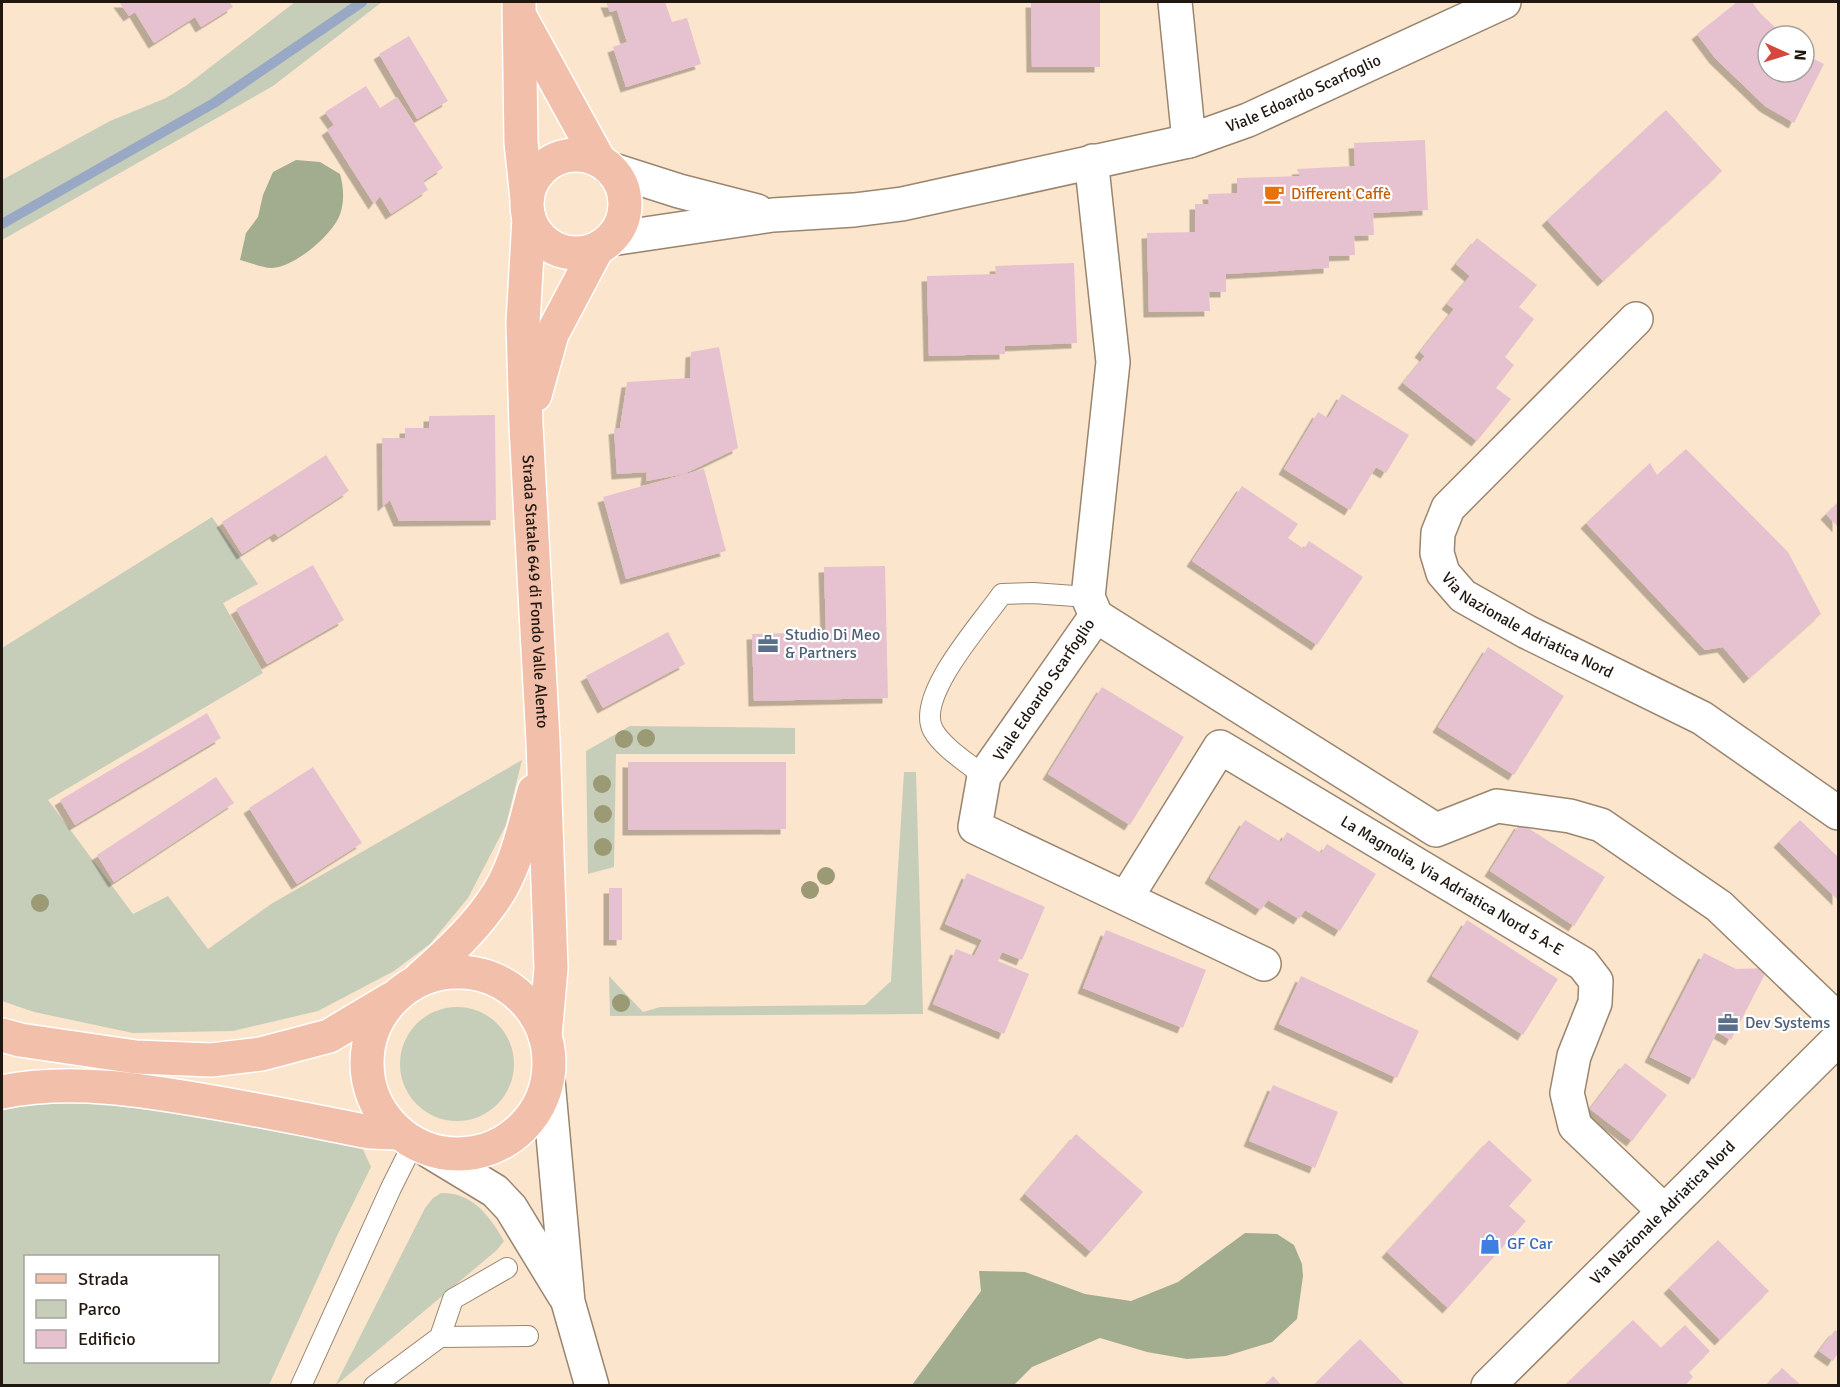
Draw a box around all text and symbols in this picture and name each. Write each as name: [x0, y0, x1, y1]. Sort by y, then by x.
north arrow: [1756, 24, 1816, 84]
text: N: [1790, 49, 1810, 61]
street label: Viale Edoardo Scarfoglio: [1223, 50, 1384, 137]
cafe icon: Different Caffè: [1262, 182, 1286, 206]
place label: Different Caffè: [1291, 184, 1391, 204]
street label: Strada Statale 649 di Fondo Valle Alento: [518, 454, 552, 729]
street label: Via Nazionale Adriatica Nord: [1437, 568, 1617, 683]
street label: Viale Edoardo Scarfoglio: [989, 615, 1099, 765]
place label: Studio Di Meo & Partners: [785, 625, 880, 663]
office icon: Studio Di Meo & Partners: [756, 632, 780, 656]
street label: La Magnolia, Via Adriatica Nord 5 A-E: [1337, 811, 1567, 960]
office icon: Dev Systems: [1716, 1011, 1740, 1035]
place label: Dev Systems: [1745, 1013, 1830, 1033]
street label: Via Nazionale Adriatica Nord: [1586, 1137, 1739, 1289]
shop icon: GF Car: [1478, 1232, 1502, 1256]
place label: GF Car: [1507, 1234, 1553, 1254]
legend: [24, 1255, 219, 1363]
text: Strada: [78, 1268, 129, 1290]
text: Parco: [78, 1298, 121, 1320]
text: Edificio: [78, 1328, 136, 1350]

